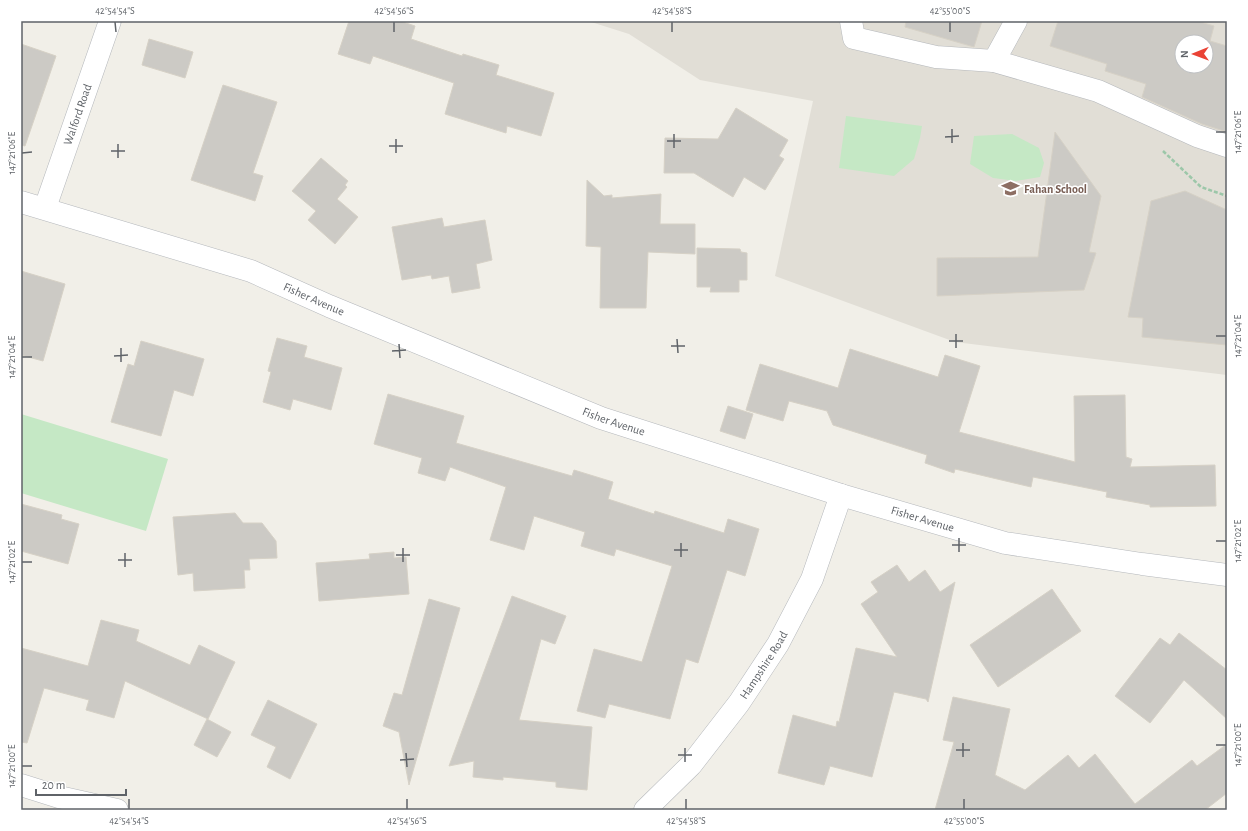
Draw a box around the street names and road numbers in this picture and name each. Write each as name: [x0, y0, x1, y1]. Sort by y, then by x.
street label: Walford Road: [61, 82, 94, 147]
street label: Fisher Avenue: [282, 280, 346, 318]
street label: Fisher Avenue: [581, 405, 647, 438]
street label: Fisher Avenue: [890, 504, 956, 534]
street label: Hampshire Road: [737, 629, 790, 701]

